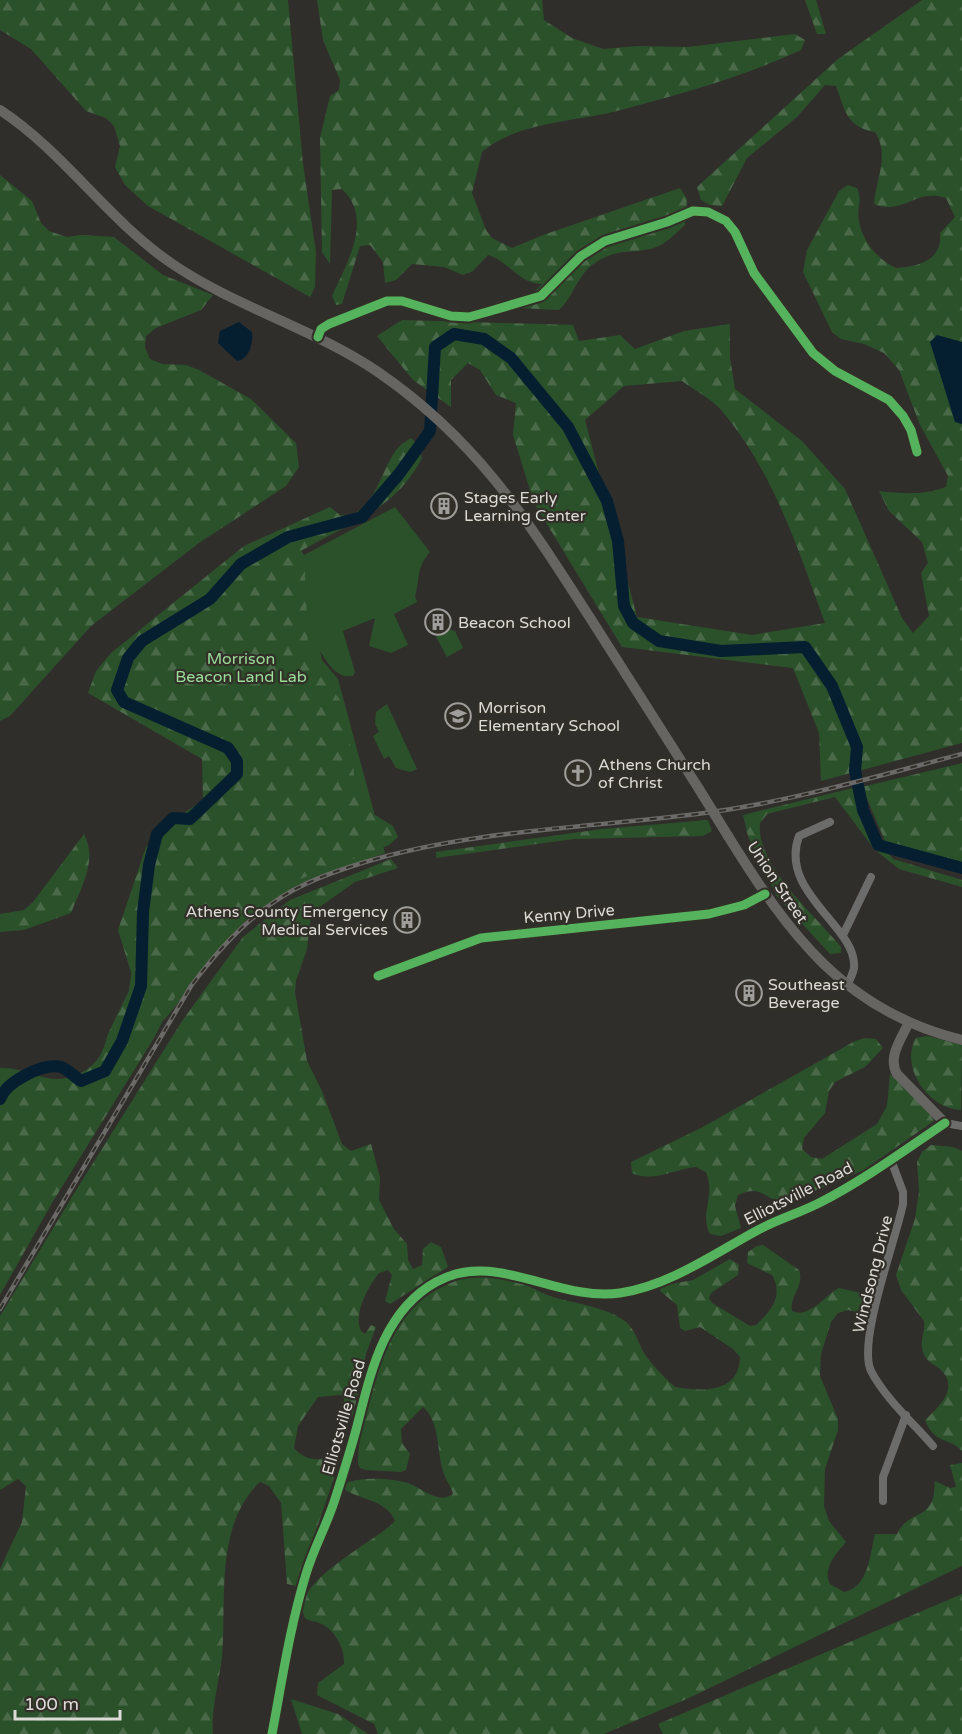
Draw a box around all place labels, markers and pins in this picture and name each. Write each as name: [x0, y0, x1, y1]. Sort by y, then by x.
place label: Stages Early Learning Center: [464, 488, 587, 526]
building icon: Stages Early Learning Center: [429, 491, 459, 521]
building icon: Beacon School: [423, 607, 453, 637]
place label: Beacon School: [458, 613, 571, 633]
place label: Morrison Elementary School: [478, 698, 620, 736]
school or university icon: Morrison Elementary School: [443, 701, 473, 731]
place label: Athens Church of Christ: [598, 755, 711, 793]
church icon: Athens Church of Christ: [563, 758, 593, 788]
place label: Athens County Emergency Medical Services: [186, 902, 388, 940]
building icon: Athens County Emergency Medical Services: [392, 905, 422, 935]
place label: Southeast Beverage: [768, 975, 845, 1013]
building icon: Southeast Beverage: [734, 978, 764, 1008]

